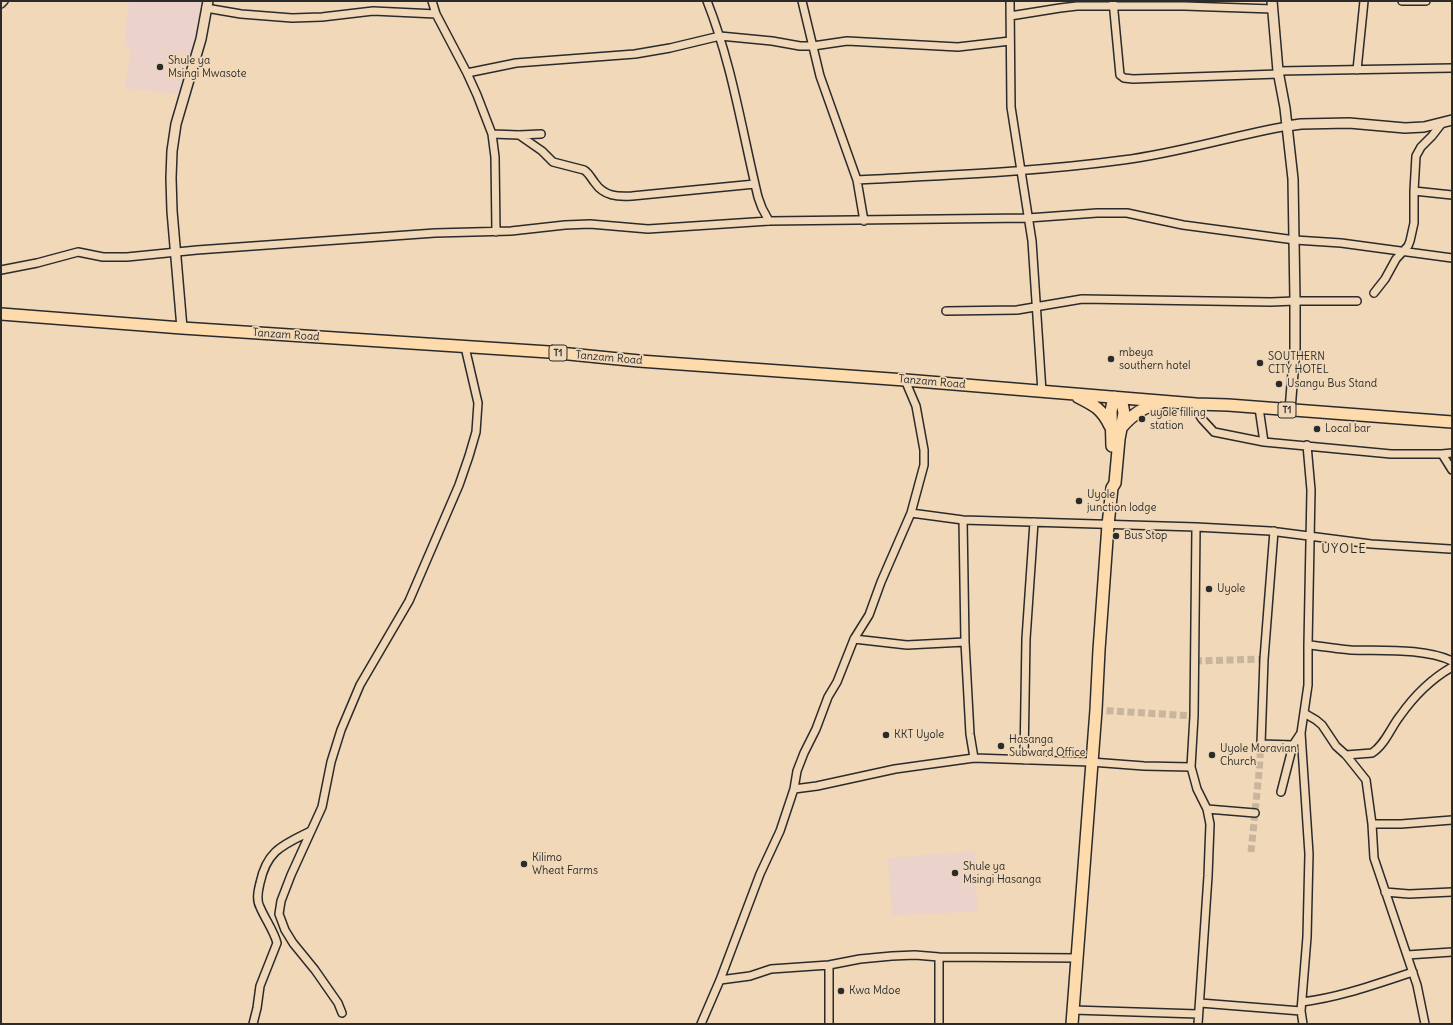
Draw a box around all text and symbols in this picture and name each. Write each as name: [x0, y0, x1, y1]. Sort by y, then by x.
place label: Shule ya Msingi Mwasote: [168, 54, 246, 80]
marker: Shule ya Msingi Mwasote: [155, 62, 165, 72]
street label: Tanzam Road: [252, 326, 320, 344]
road number: T1: [549, 345, 567, 361]
place label: mbeya southern hotel: [1119, 346, 1190, 372]
street label: Tanzam Road: [575, 348, 643, 368]
place label: SOUTHERN CITY HOTEL: [1268, 350, 1329, 376]
marker: mbeya southern hotel: [1106, 354, 1116, 364]
marker: SOUTHERN CITY HOTEL: [1255, 358, 1265, 368]
street label: Tanzam Road: [898, 372, 966, 392]
place label: Usangu Bus Stand: [1287, 377, 1377, 391]
marker: Usangu Bus Stand: [1274, 379, 1284, 389]
road number: T1: [1278, 402, 1296, 418]
place label: uyole filling station: [1150, 406, 1206, 432]
marker: uyole filling station: [1137, 414, 1147, 424]
place label: Local bar: [1325, 422, 1371, 436]
marker: Local bar: [1312, 424, 1322, 434]
place label: Uyole junction lodge: [1087, 488, 1156, 514]
marker: Uyole junction lodge: [1074, 496, 1084, 506]
place label: Bus Stop: [1124, 529, 1167, 543]
marker: Bus Stop: [1111, 531, 1121, 541]
district label: UYOLE: [1321, 541, 1367, 557]
place label: Uyole: [1217, 582, 1245, 596]
marker: Uyole: [1204, 584, 1214, 594]
place label: KKT Uyole: [894, 728, 944, 742]
marker: KKT Uyole: [881, 730, 891, 740]
place label: Hasanga Subward Office: [1009, 733, 1085, 759]
marker: Hasanga Subward Office: [996, 741, 1006, 751]
place label: Uyole Moravian Church: [1220, 742, 1297, 768]
marker: Uyole Moravian Church: [1207, 750, 1217, 760]
place label: Kilimo Wheat Farms: [532, 851, 598, 877]
marker: Kilimo Wheat Farms: [519, 859, 529, 869]
place label: Shule ya Msingi Hasanga: [963, 860, 1041, 886]
marker: Shule ya Msingi Hasanga: [950, 868, 960, 878]
place label: Kwa Mdoe: [849, 984, 900, 998]
marker: Kwa Mdoe: [836, 986, 846, 996]

